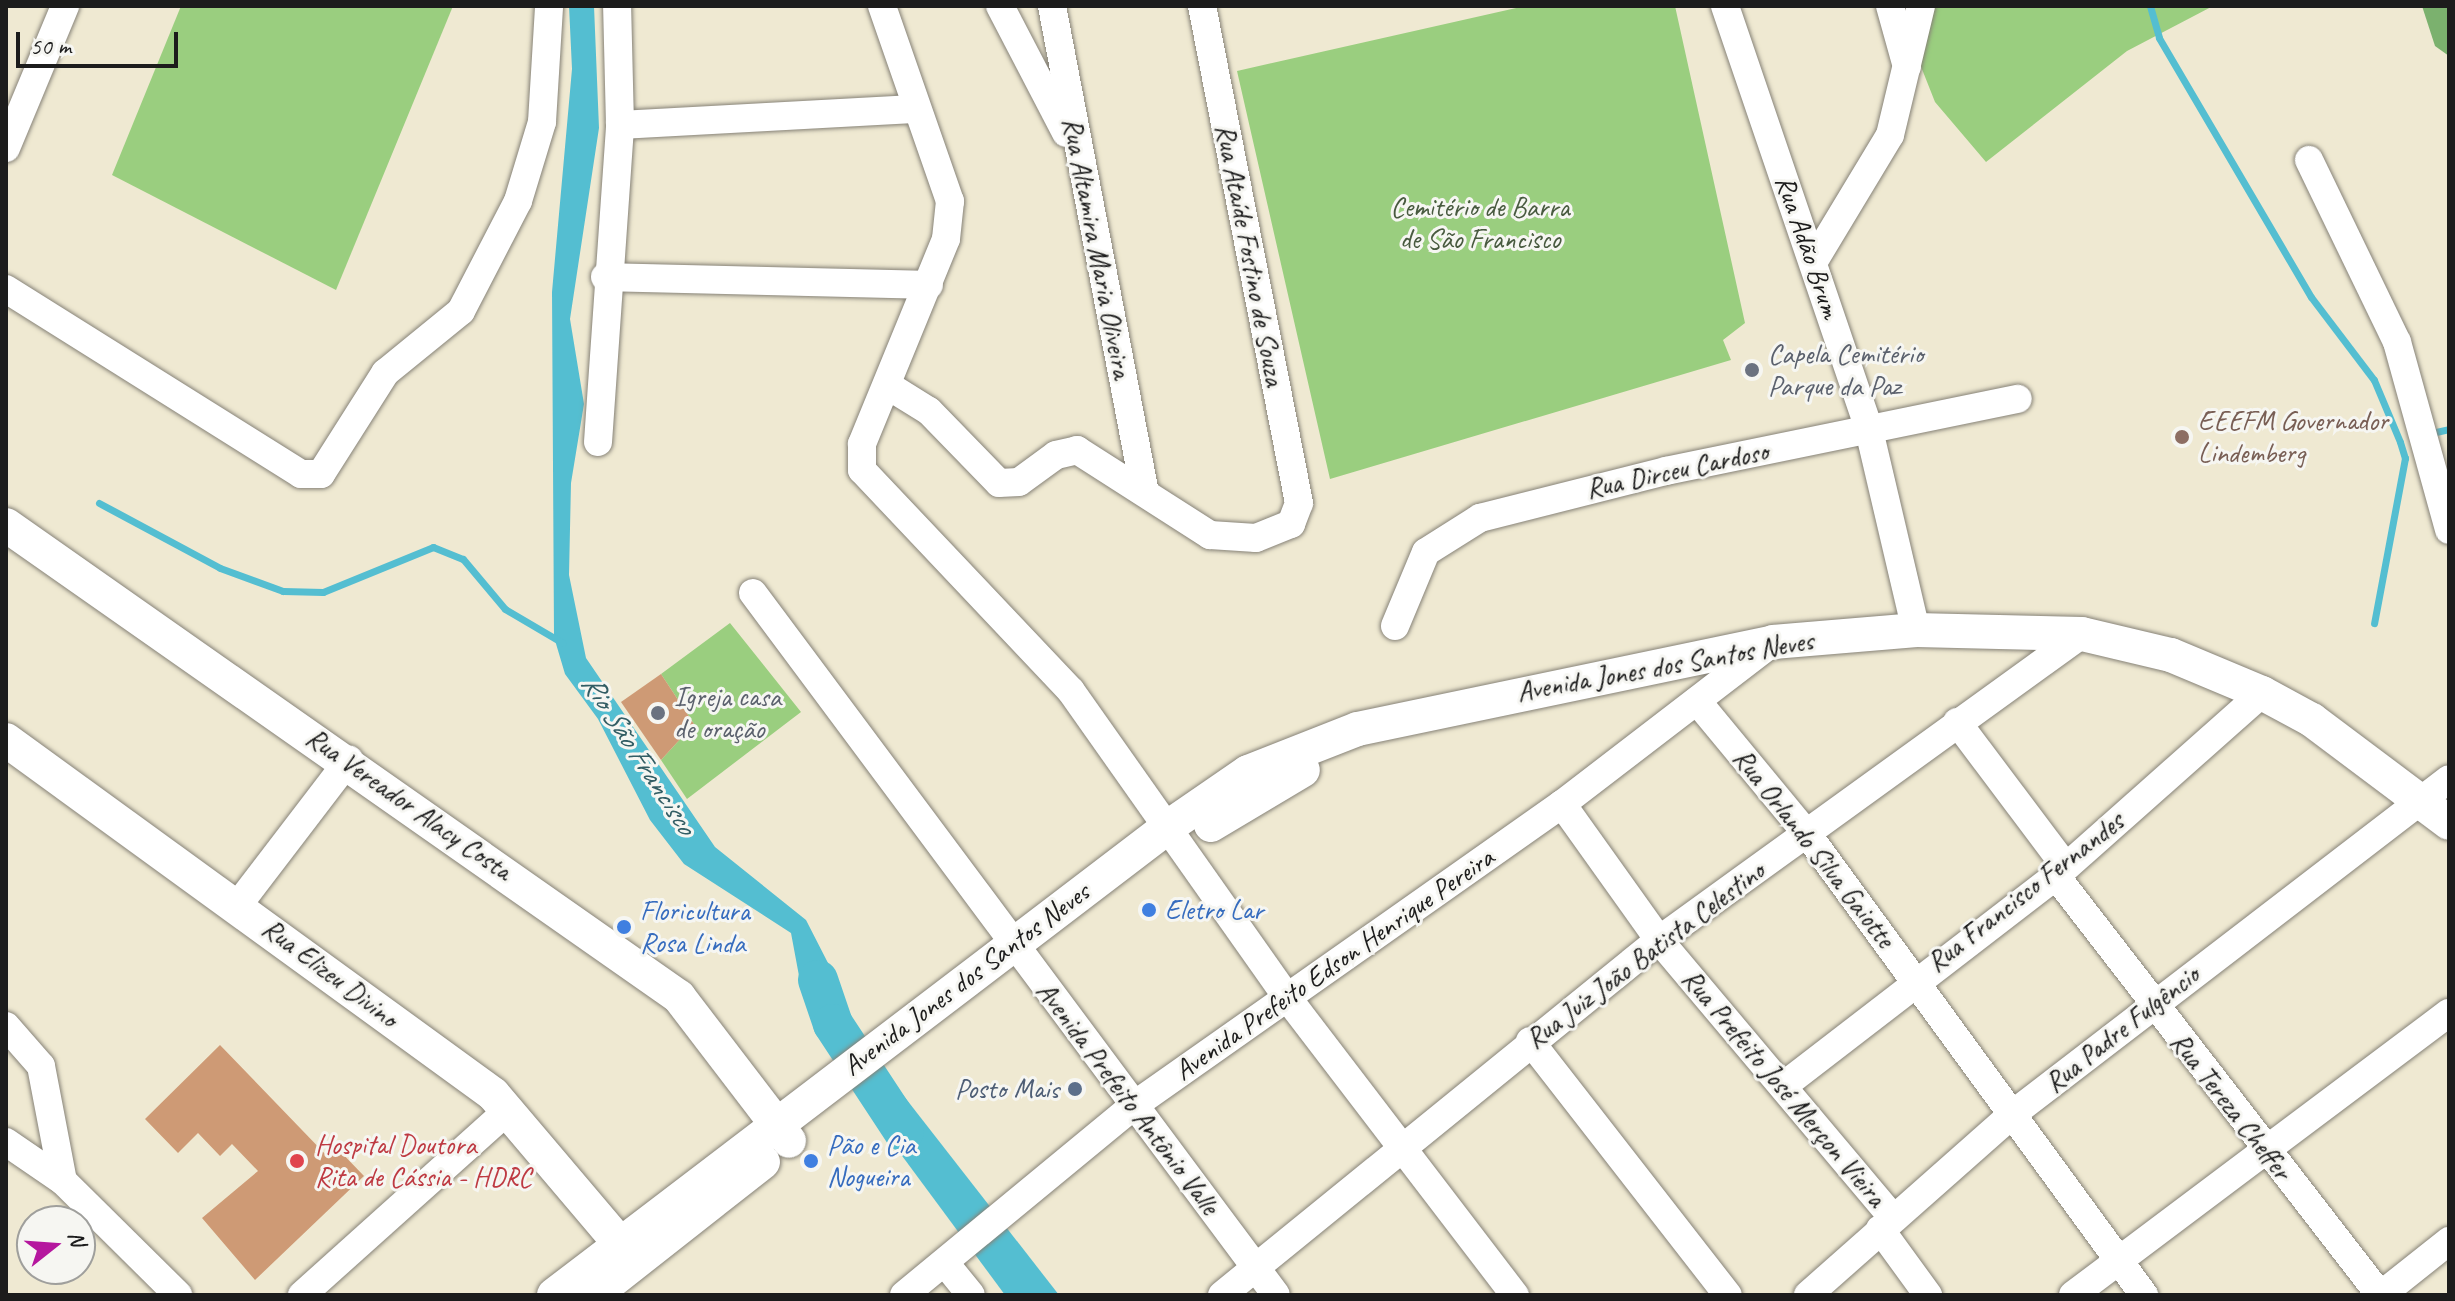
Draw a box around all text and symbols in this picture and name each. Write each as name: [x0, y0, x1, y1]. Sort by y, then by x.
scale bar: [20, 16, 182, 66]
text: 50 m: [30, 31, 71, 61]
street label: Rua Altamira Maria Oliveira: [1055, 113, 1139, 383]
street label: Rua Ataíde Fostino de Souza: [1208, 121, 1292, 389]
street label: Rua Adão Brum: [1768, 171, 1848, 323]
park label: Cemitério de Barra de São Francisco: [1391, 190, 1569, 256]
place label: Capela Cemitério Parque da Paz: [1768, 337, 1923, 403]
marker: Capela Cemitério Parque da Paz: [1743, 361, 1761, 379]
place label: EEEFM Governador Lindemberg: [2198, 404, 2388, 470]
marker: EEEFM Governador Lindemberg: [2173, 428, 2191, 446]
street label: Rua Dirceu Cardoso: [1582, 434, 1772, 506]
street label: Avenida Jones dos Santos Neves: [1514, 623, 1816, 709]
water label: Rio São Francisco: [574, 667, 704, 841]
place label: Igreja casa de oração: [674, 680, 781, 746]
marker: Igreja casa de oração: [649, 704, 667, 722]
street label: Rua Vereador Alacy Costa: [300, 720, 518, 888]
street label: Rua Orlando Silva Gaiotte: [1726, 742, 1902, 954]
street label: Rua Francisco Fernandes: [1920, 805, 2130, 979]
street label: Avenida Prefeito Edson Henrique Pereira: [1168, 841, 1500, 1087]
street label: Rua Juiz João Batista Celestino: [1519, 854, 1771, 1056]
street label: Avenida Jones dos Santos Neves: [836, 875, 1096, 1083]
place label: Eletro Lar: [1165, 893, 1264, 927]
place label: Floricultura Rosa Linda: [640, 894, 750, 960]
marker: Eletro Lar: [1140, 901, 1158, 919]
street label: Rua Elizeu Divino: [255, 911, 405, 1035]
marker: Floricultura Rosa Linda: [615, 918, 633, 936]
street label: Rua Padre Fulgêncio: [2038, 958, 2206, 1100]
street label: Rua Prefeito José Merçon Vieira: [1674, 962, 1894, 1214]
street label: Avenida Prefeito Antônio Valle: [1029, 975, 1227, 1221]
street label: Rua Tereza Cheffer: [2163, 1026, 2299, 1186]
place label: Posto Mais: [954, 1072, 1059, 1106]
marker: Posto Mais: [1066, 1080, 1084, 1098]
place label: Hospital Doutora Rita de Cássia - HDRC: [315, 1128, 531, 1194]
place label: Pão e Cia Nogueira: [827, 1128, 914, 1194]
marker: Hospital Doutora Rita de Cássia - HDRC: [286, 1150, 308, 1172]
marker: Pão e Cia Nogueira: [802, 1152, 820, 1170]
north arrow: [16, 1205, 96, 1285]
text: N: [62, 1228, 92, 1249]

